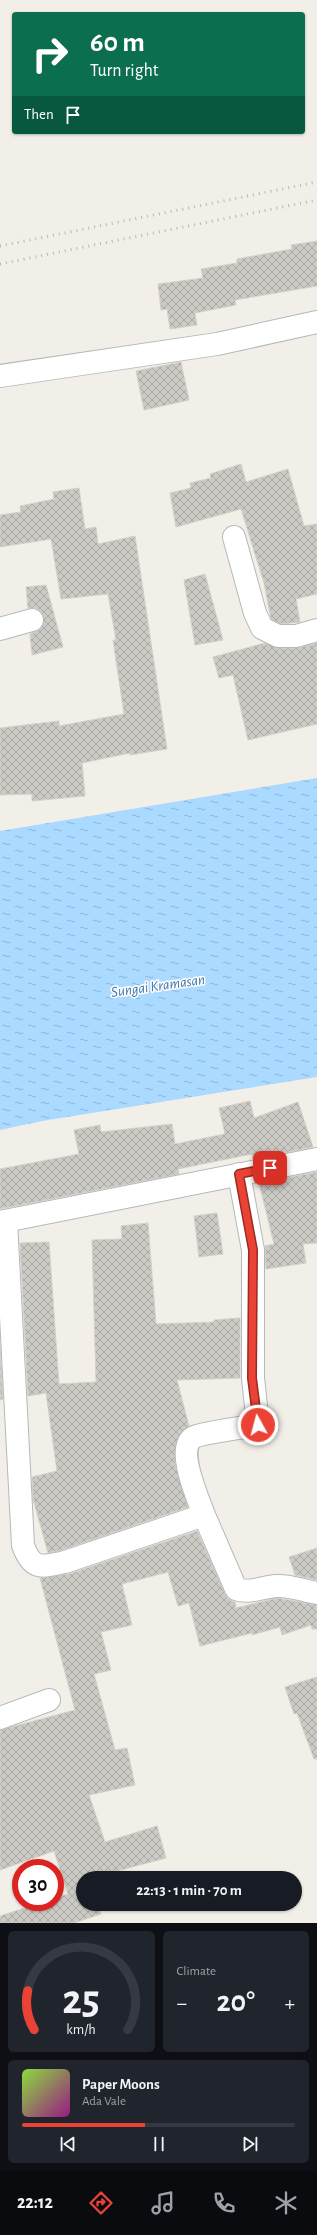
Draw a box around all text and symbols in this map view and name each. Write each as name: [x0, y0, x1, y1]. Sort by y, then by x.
icon: right: [24, 28, 76, 80]
text: 60 m: [90, 29, 145, 57]
text: Turn right: [90, 62, 159, 80]
icon: arrive: [62, 104, 84, 126]
text: Then: [24, 107, 54, 122]
water label: Sungai Kramasan: [110, 972, 206, 1000]
pin: [253, 1151, 287, 1185]
icon: arrive: [259, 1157, 281, 1179]
position arrow: [237, 1404, 279, 1446]
speed limit sign: 30: [12, 1859, 64, 1911]
text: 22:13 · 1 min · 70 m: [136, 1883, 242, 1898]
text: Climate: [177, 1965, 216, 1978]
text: 25: [62, 1979, 100, 2020]
text: 20°: [216, 1987, 255, 2017]
text: −: [177, 1992, 187, 2014]
text: +: [284, 1992, 295, 2014]
text: km/h: [67, 2022, 96, 2036]
text: Paper Moons: [82, 2077, 160, 2092]
text: Ada Vale: [82, 2095, 126, 2108]
icon: previous: [57, 2133, 79, 2155]
icon: pause: [148, 2133, 170, 2155]
icon: next: [239, 2133, 261, 2155]
icon: directions: [87, 2189, 115, 2217]
icon: music: [149, 2189, 177, 2217]
icon: phone: [210, 2189, 238, 2217]
icon: climate: [272, 2189, 300, 2217]
text: 22:12: [17, 2194, 53, 2212]

